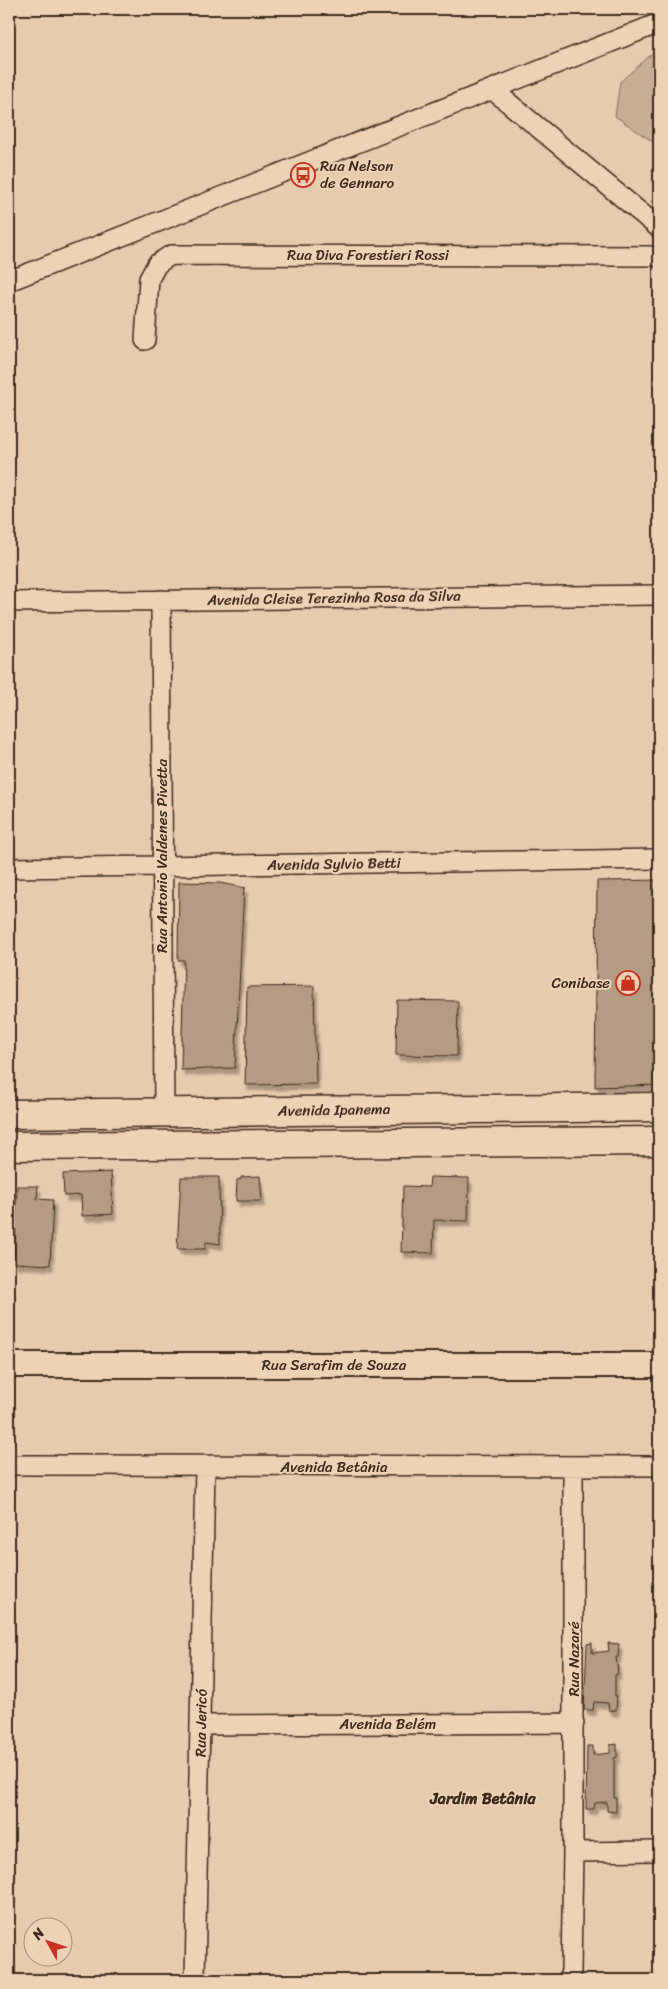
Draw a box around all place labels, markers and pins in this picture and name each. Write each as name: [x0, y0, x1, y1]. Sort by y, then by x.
place label: Rua Nelson de Gennaro: [320, 153, 394, 196]
bus stop icon: Rua Nelson de Gennaro: [290, 162, 316, 188]
place label: Conibase: [551, 970, 610, 996]
shop icon: Conibase: [615, 970, 641, 996]

